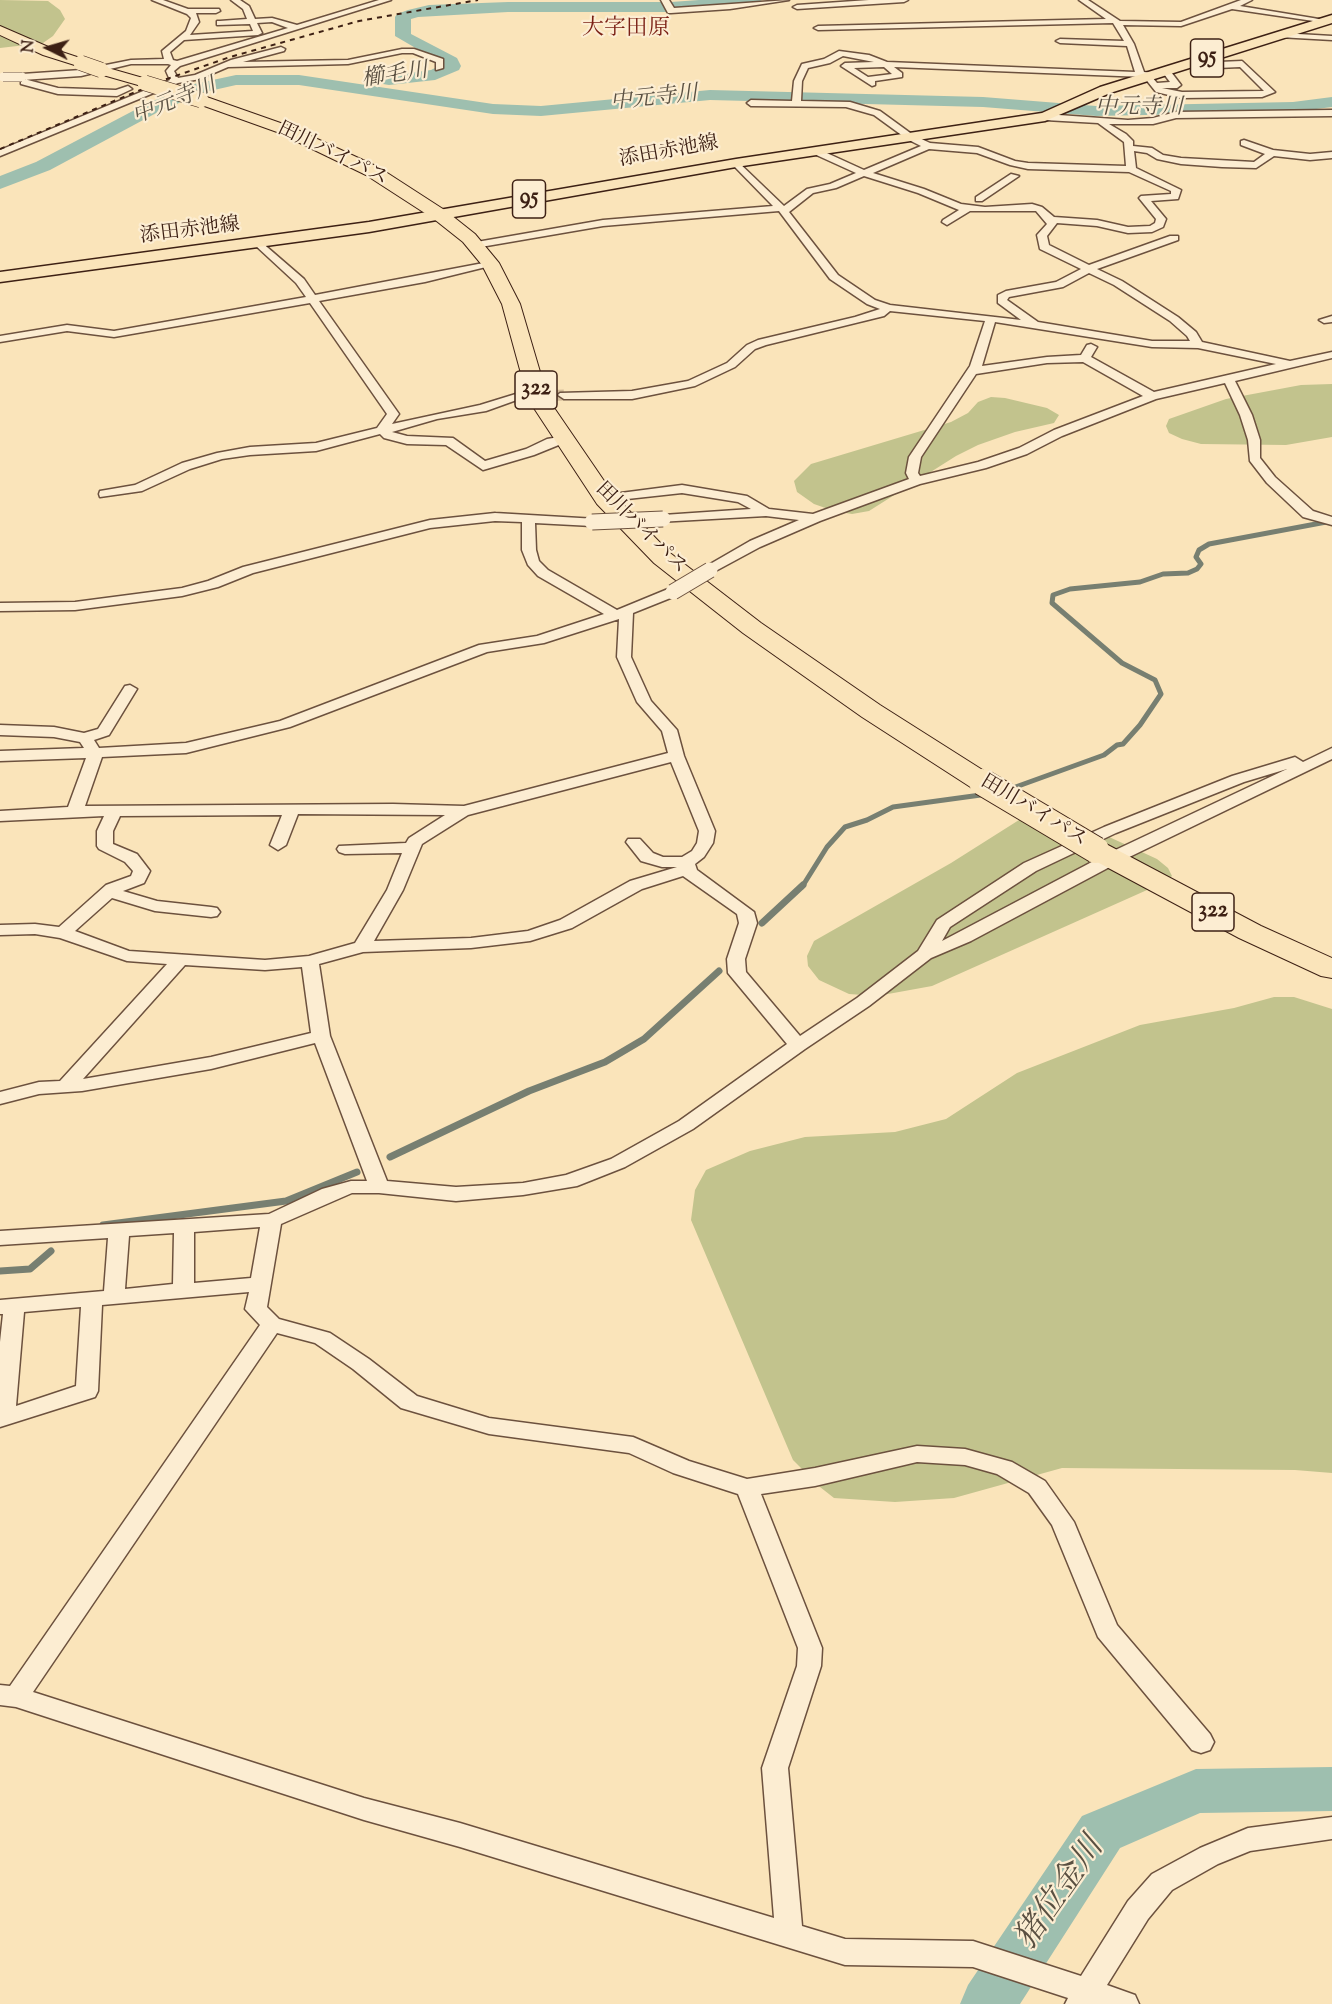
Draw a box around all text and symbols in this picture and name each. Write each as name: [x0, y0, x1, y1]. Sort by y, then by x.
district label: 大字田原: [582, 17, 670, 43]
north arrow: [18, 18, 78, 78]
text: N: [18, 39, 42, 54]
road number: 95: [1190, 39, 1224, 77]
water label: 櫛毛川: [360, 59, 430, 95]
water label: 中元寺川: [129, 74, 221, 132]
water label: 中元寺川: [609, 82, 699, 118]
water label: 中元寺川: [1095, 96, 1183, 122]
street label: 田川バイパス: [273, 118, 391, 192]
street label: 添田赤池線: [618, 132, 720, 174]
road number: 95: [512, 180, 546, 218]
street label: 添田赤池線: [139, 214, 241, 250]
road number: 322: [515, 371, 557, 409]
street label: 田川バイパス: [589, 478, 691, 580]
street label: 田川バイパス: [975, 771, 1091, 853]
road number: 322: [1192, 893, 1234, 931]
water label: 猪位金川: [1010, 1832, 1114, 1958]

